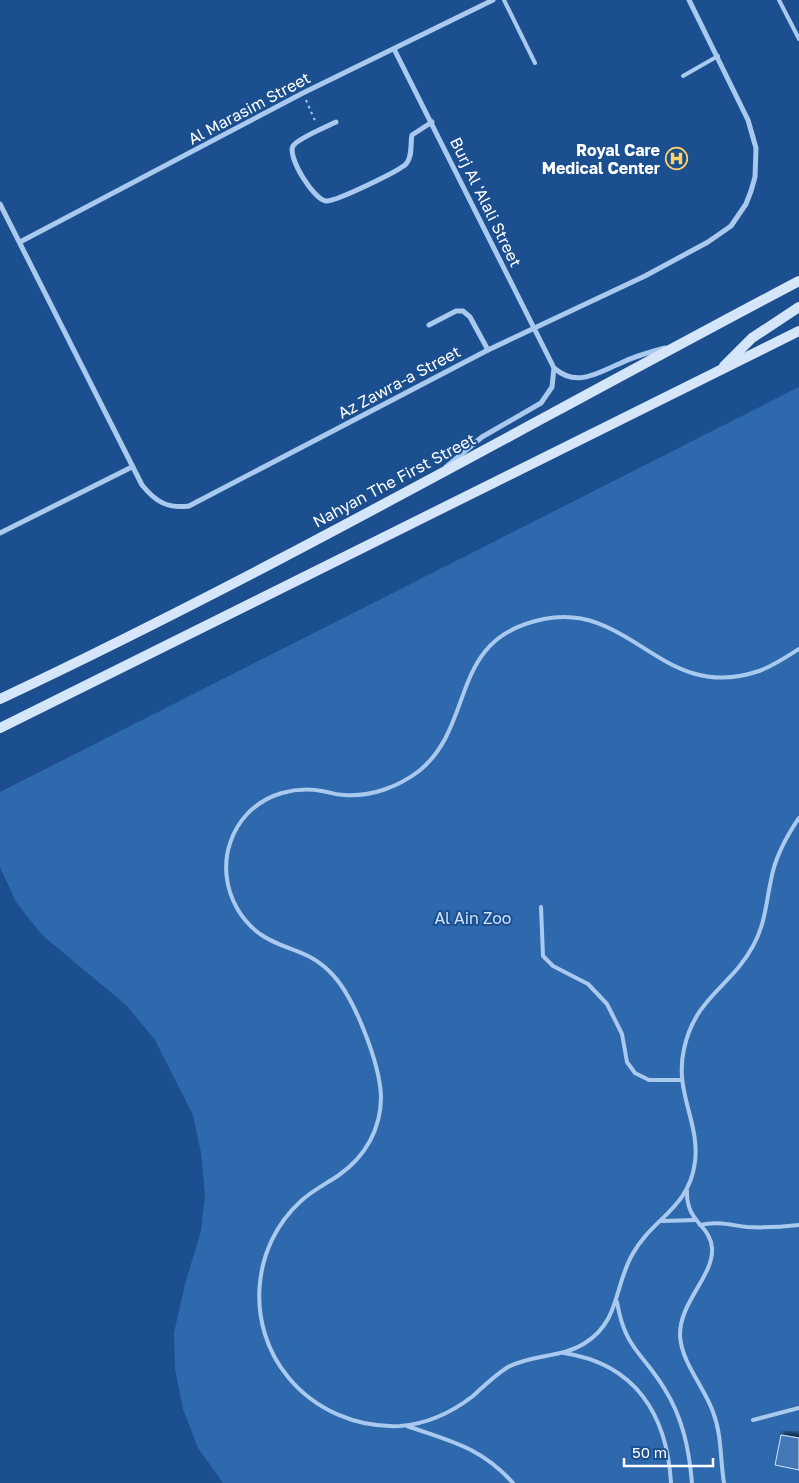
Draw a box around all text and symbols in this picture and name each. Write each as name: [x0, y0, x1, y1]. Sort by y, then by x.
street label: Al Marasim Street: [184, 67, 314, 149]
street label: Burj Al 'Alali Street: [446, 134, 526, 270]
place label: Royal Care Medical Center: [542, 140, 660, 178]
hospital icon: Royal Care Medical Center: [664, 147, 688, 171]
street label: Az Zawra-a Street: [334, 341, 464, 423]
street label: Nahyan The First Street: [309, 429, 479, 531]
park label: Al Ain Zoo: [435, 908, 511, 928]
scale bar: [624, 1436, 713, 1468]
text: 50 m: [632, 1443, 667, 1461]

